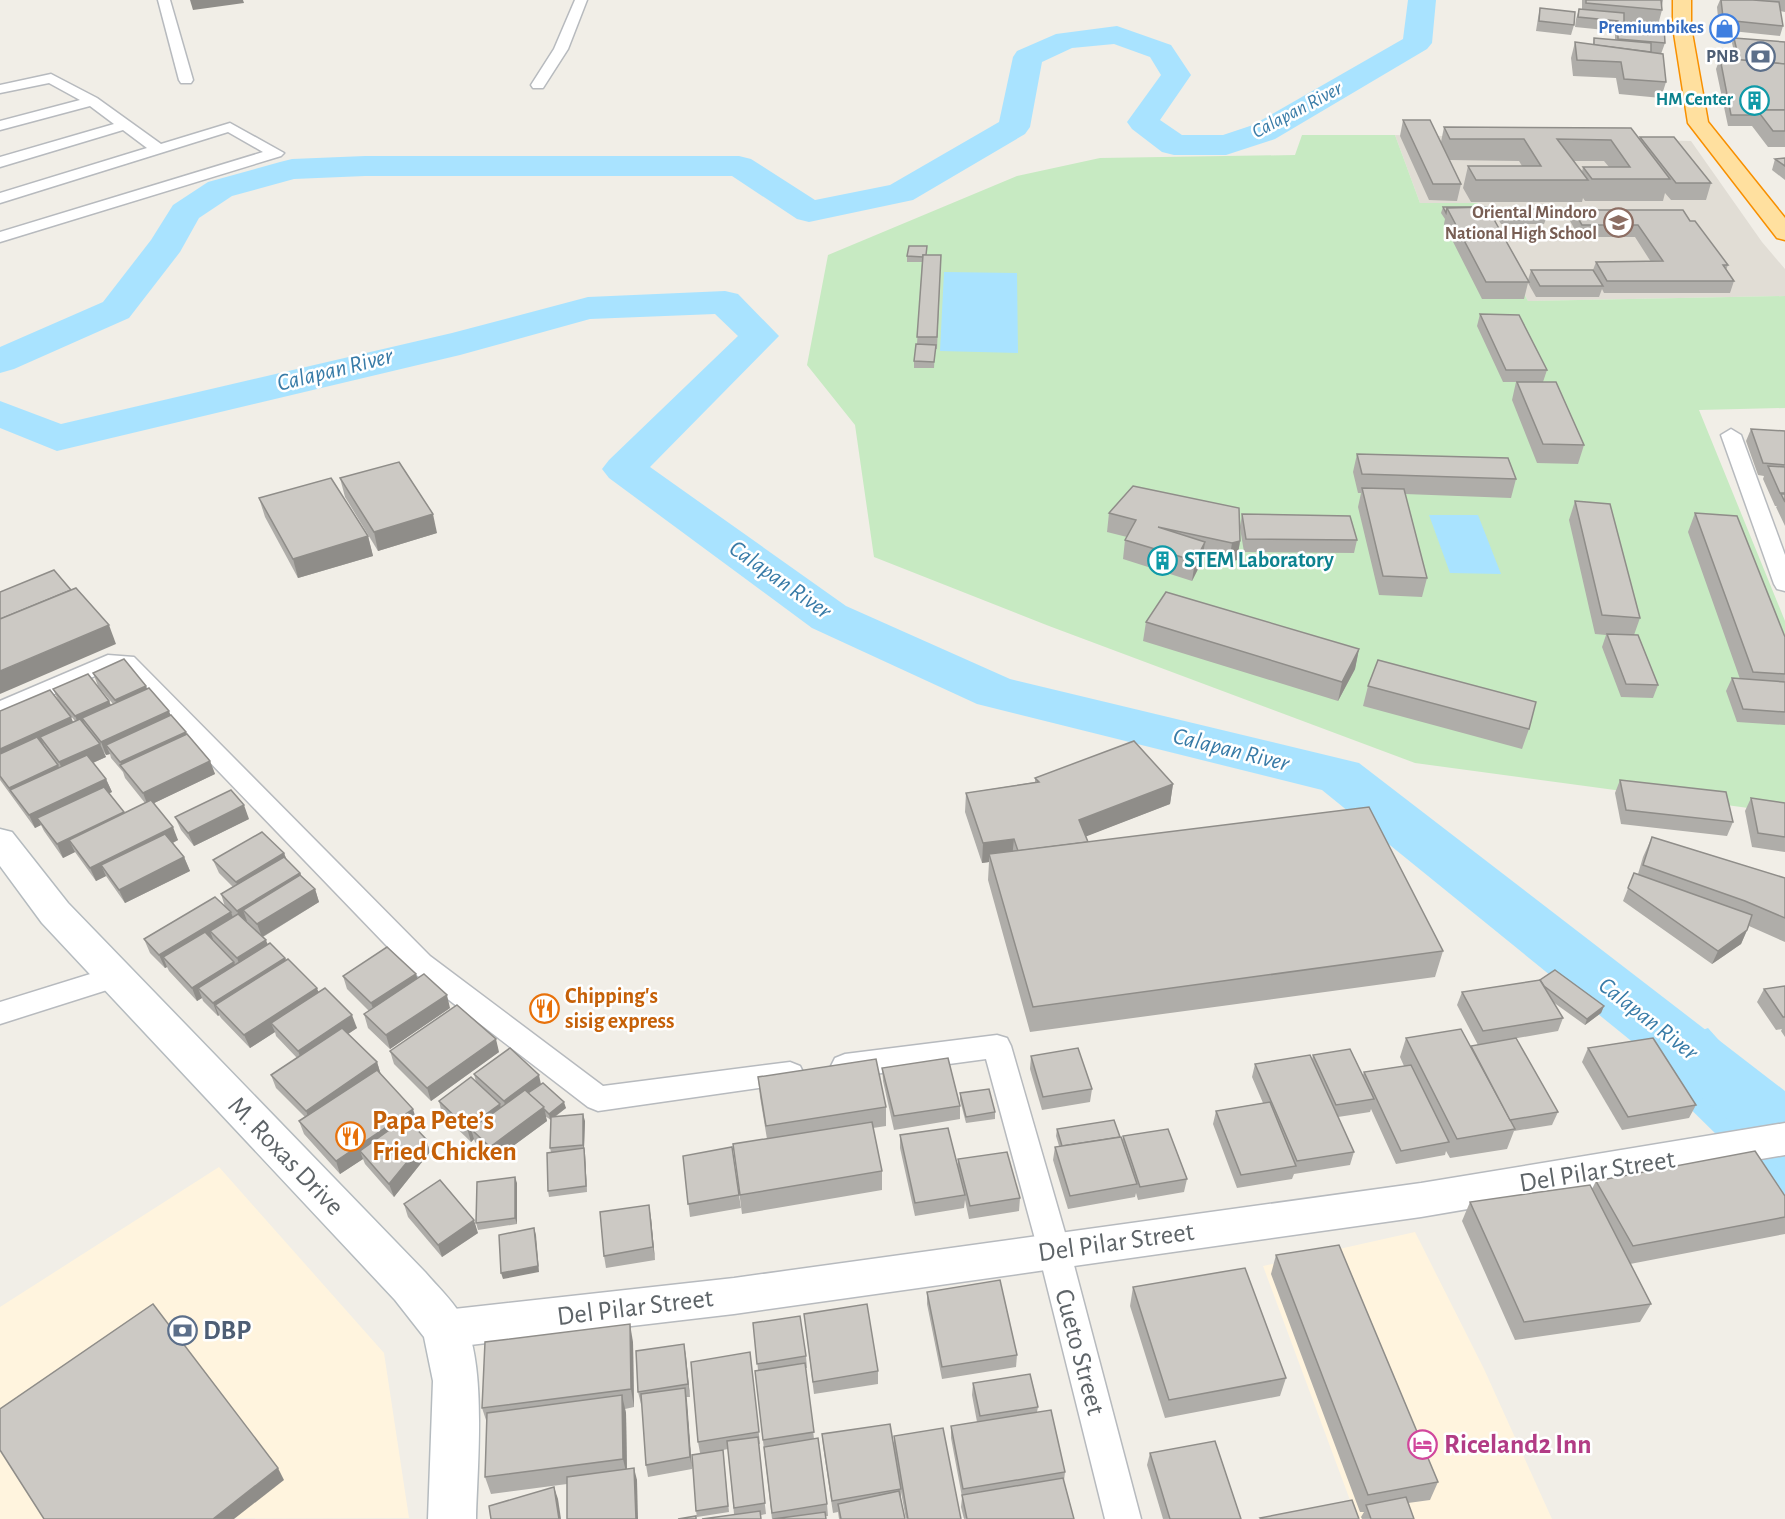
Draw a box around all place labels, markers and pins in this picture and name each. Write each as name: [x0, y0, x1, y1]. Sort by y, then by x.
shop icon: Premiumbikes: [1709, 12, 1741, 44]
place label: Premiumbikes: [1598, 19, 1704, 37]
bank icon: PNB: [1744, 41, 1776, 73]
place label: PNB: [1706, 48, 1739, 66]
building icon: HM Center: [1738, 84, 1770, 116]
place label: HM Center: [1656, 91, 1734, 109]
place label: Oriental Mindoro National High School: [1445, 204, 1597, 243]
school or university icon: Oriental Mindoro National High School: [1602, 207, 1634, 239]
building icon: STEM Laboratory: [1147, 544, 1179, 576]
place label: STEM Laboratory: [1184, 549, 1334, 572]
place label: Chipping's sisig express: [565, 985, 674, 1032]
restaurant icon: Chipping's sisig express: [528, 993, 560, 1025]
place label: Papa Pete’s Fried Chicken: [372, 1107, 517, 1165]
restaurant icon: Papa Pete’s Fried Chicken: [335, 1120, 367, 1152]
bank icon: DBP: [166, 1314, 198, 1346]
place label: DBP: [203, 1317, 251, 1344]
hotel icon: Riceland2 Inn: [1407, 1428, 1439, 1460]
place label: Riceland2 Inn: [1444, 1431, 1591, 1458]

